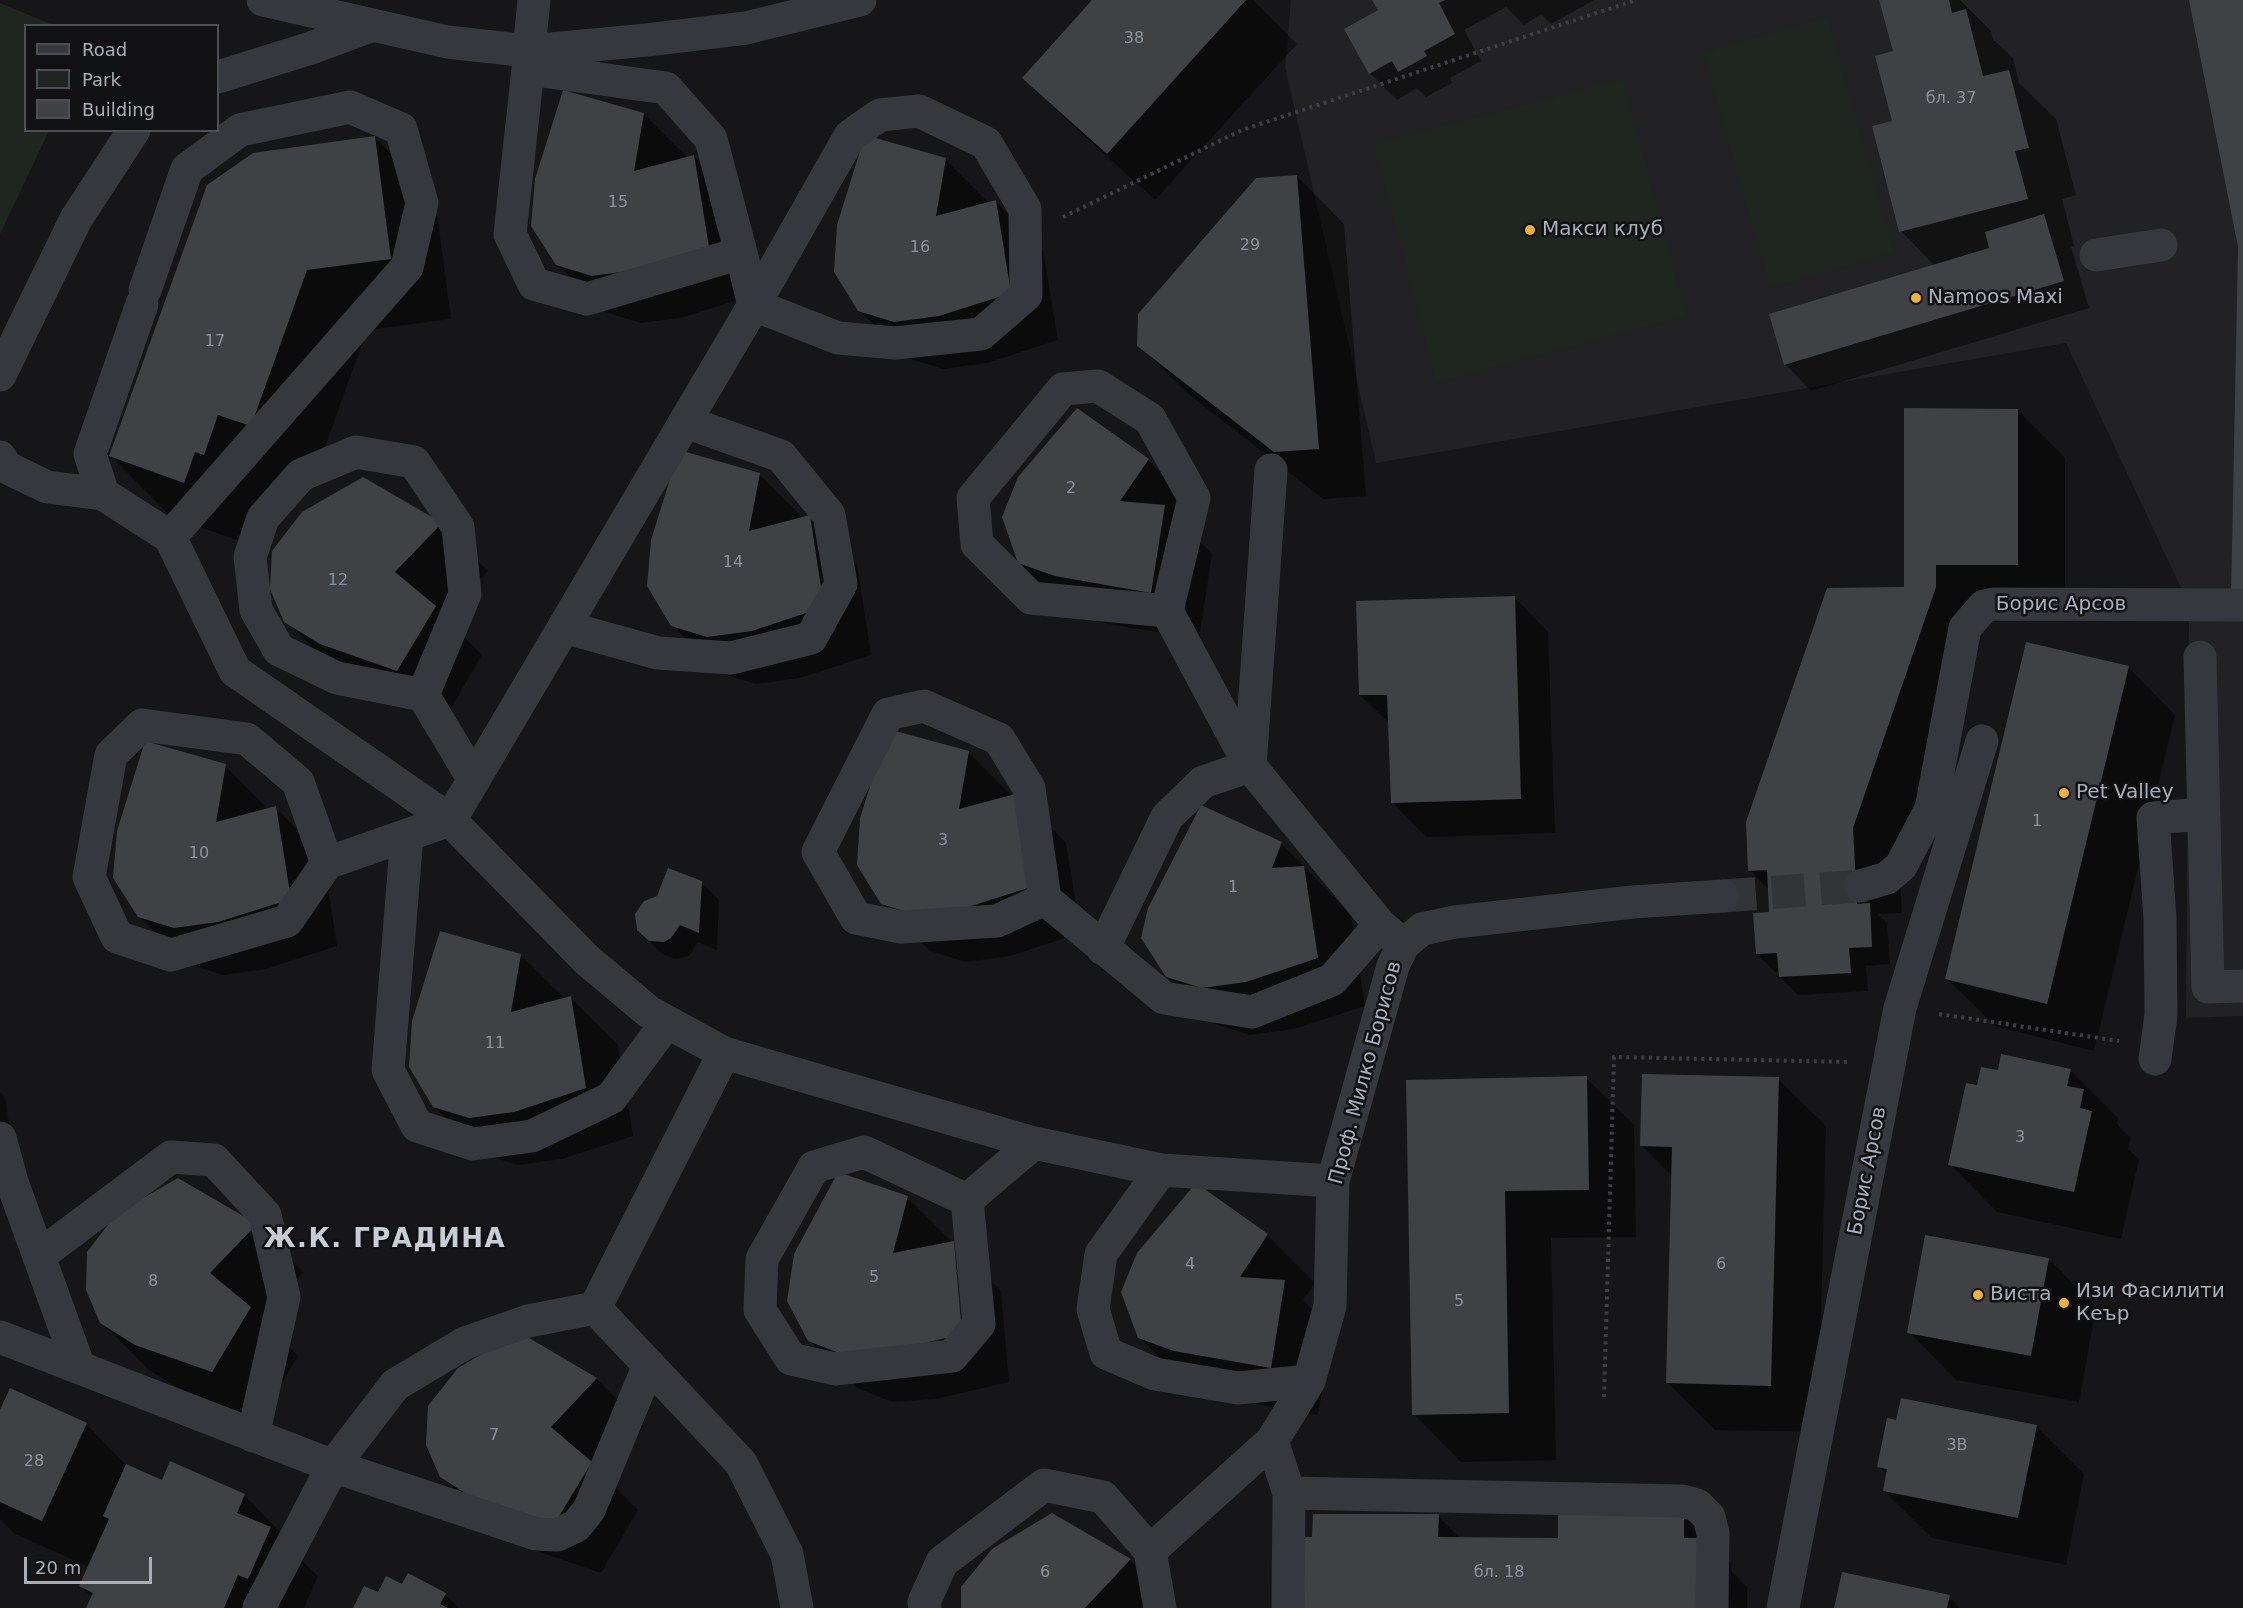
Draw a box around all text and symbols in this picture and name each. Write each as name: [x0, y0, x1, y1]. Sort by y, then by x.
legend: [24, 24, 219, 132]
house number: 38: [1124, 29, 1144, 49]
text: Road: [82, 39, 127, 60]
text: Park: [82, 69, 121, 90]
house number: бл. 37: [1926, 89, 1976, 109]
text: Building: [82, 99, 155, 120]
house number: 15: [608, 193, 628, 213]
place label: Макси клуб: [1542, 218, 1663, 242]
marker: Макси клуб: [1523, 223, 1537, 237]
house number: 29: [1240, 236, 1260, 256]
house number: 16: [910, 238, 930, 258]
place label: Namoos Maxi: [1928, 286, 2063, 310]
marker: Namoos Maxi: [1909, 291, 1923, 305]
house number: 17: [205, 332, 225, 352]
house number: 2: [1066, 479, 1076, 499]
house number: 14: [723, 553, 743, 573]
house number: 12: [328, 571, 348, 591]
street label: Борис Арсов: [1996, 593, 2126, 617]
place label: Pet Valley: [2076, 781, 2173, 805]
marker: Pet Valley: [2057, 786, 2071, 800]
house number: 1: [2032, 812, 2042, 832]
house number: 3: [938, 831, 948, 851]
house number: 10: [189, 844, 209, 864]
house number: 1: [1228, 878, 1238, 898]
street label: Проф. Милко Борисов: [1325, 959, 1407, 1187]
house number: 11: [485, 1034, 505, 1054]
street label: Борис Арсов: [1844, 1105, 1892, 1237]
house number: 3: [2015, 1128, 2025, 1148]
district label: Ж.К. ГРАДИНА: [264, 1224, 506, 1256]
house number: 4: [1185, 1255, 1195, 1275]
house number: 6: [1716, 1255, 1726, 1275]
house number: 5: [869, 1268, 879, 1288]
house number: 8: [148, 1272, 158, 1292]
place label: Изи Фасилити Кеър: [2076, 1280, 2225, 1327]
place label: Виста: [1990, 1283, 2052, 1307]
marker: Виста: [1971, 1288, 1985, 1302]
house number: 5: [1454, 1292, 1464, 1312]
marker: Изи Фасилити Кеър: [2057, 1296, 2071, 1310]
house number: 7: [489, 1426, 499, 1446]
house number: 3В: [1946, 1436, 1968, 1456]
house number: 28: [24, 1452, 44, 1472]
scale bar: [27, 1545, 154, 1583]
text: 20 m: [35, 1557, 81, 1578]
house number: 6: [1040, 1563, 1050, 1583]
house number: бл. 18: [1474, 1563, 1524, 1583]

